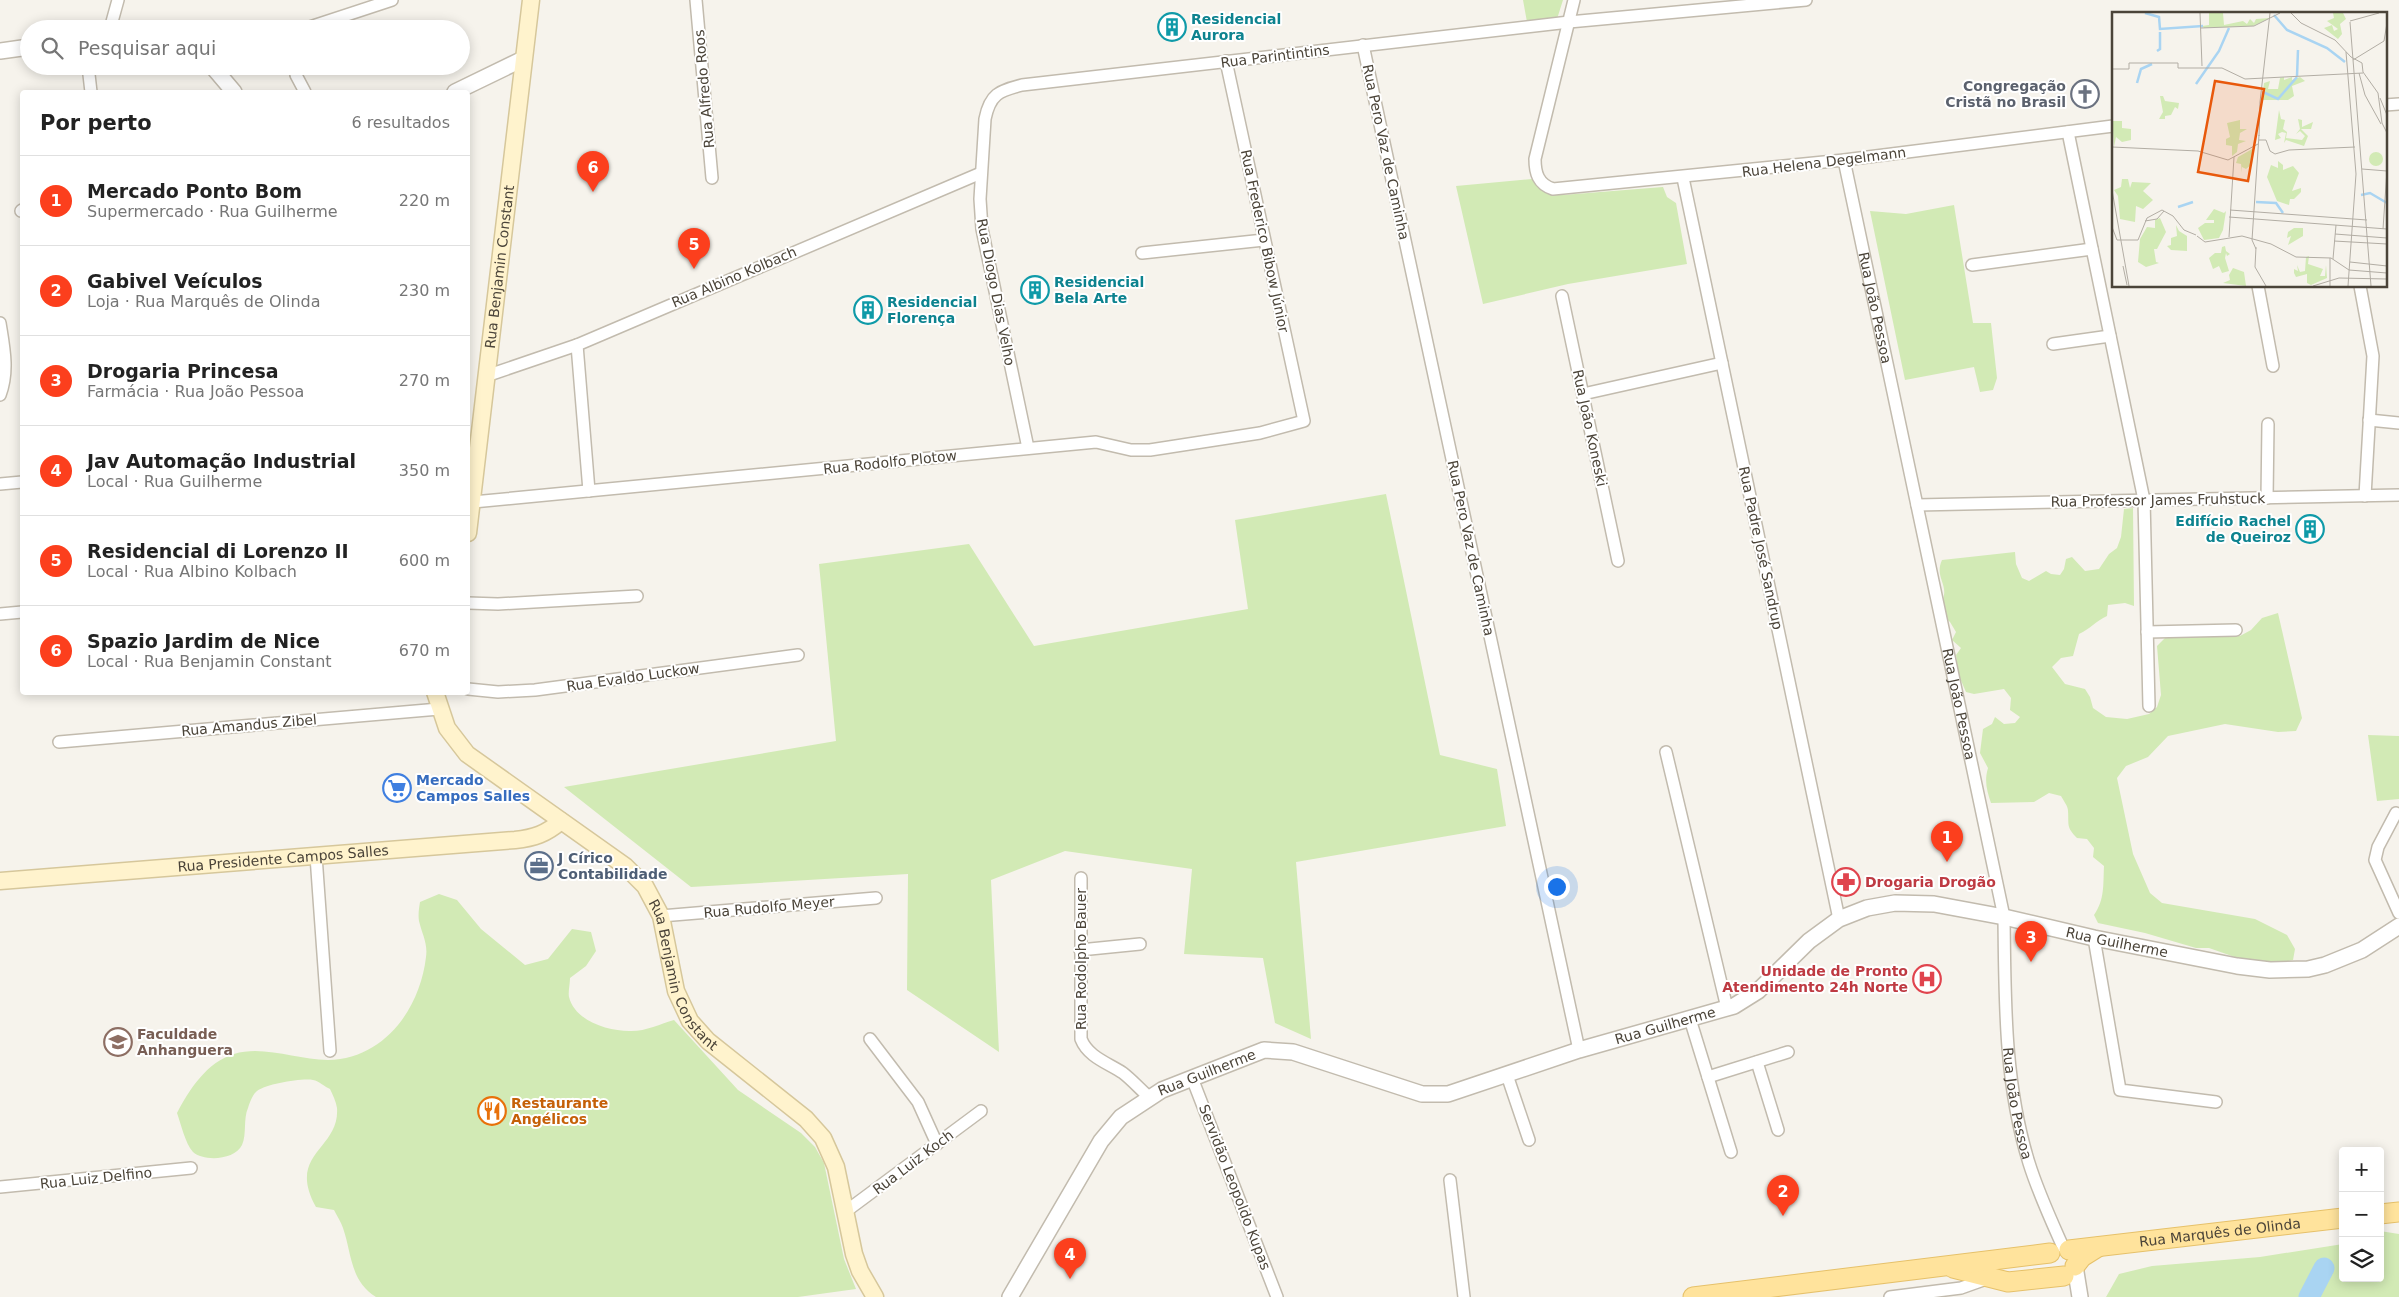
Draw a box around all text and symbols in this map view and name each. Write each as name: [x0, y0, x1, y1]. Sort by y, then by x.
place label: Residencial Aurora: [1191, 11, 1281, 43]
building icon: Residencial Aurora: [1157, 12, 1187, 42]
inset map: [2112, 12, 2386, 288]
search box: [20, 20, 470, 75]
street label: Rua Alfredo Roos: [691, 29, 717, 149]
icon: search: [38, 34, 66, 62]
text: Pesquisar aqui: [78, 37, 216, 59]
street label: Rua Parintintins: [1220, 41, 1330, 71]
street label: Rua Pero Vaz de Caminha: [1360, 63, 1412, 241]
place label: Congregação Cristã no Brasil: [1945, 78, 2066, 110]
church icon: Congregação Cristã no Brasil: [2070, 79, 2100, 109]
text: Por perto: [40, 111, 152, 135]
text: 6 resultados: [351, 113, 450, 132]
street label: Rua Helena Degelmann: [1741, 144, 1907, 180]
street label: Rua Frederico Bibow Júnior: [1238, 148, 1292, 334]
pin: 6: [577, 151, 609, 192]
text: Mercado Ponto Bom: [87, 180, 302, 202]
street label: Rua Benjamin Constant: [482, 184, 517, 349]
text: 1: [50, 191, 62, 210]
text: 220 m: [399, 191, 450, 210]
text: Supermercado · Rua Guilherme: [87, 202, 338, 221]
street label: Rua Diogo Dias Velho: [974, 217, 1018, 367]
pin: 5: [678, 228, 710, 269]
street label: Rua Albino Kolbach: [669, 243, 799, 311]
street label: Rua João Pessoa: [1856, 250, 1895, 365]
text: Gabivel Veículos: [87, 270, 263, 292]
place label: Residencial Bela Arte: [1054, 274, 1144, 306]
building icon: Residencial Bela Arte: [1020, 275, 1050, 305]
text: 2: [50, 281, 62, 300]
text: 230 m: [399, 281, 450, 300]
text: Loja · Rua Marquês de Olinda: [87, 292, 321, 311]
place label: Residencial Florença: [887, 294, 977, 326]
building icon: Residencial Florença: [853, 295, 883, 325]
text: Drogaria Princesa: [87, 360, 279, 382]
street label: Rua João Koneski: [1570, 368, 1610, 488]
text: 3: [50, 371, 62, 390]
text: 270 m: [399, 371, 450, 390]
text: Farmácia · Rua João Pessoa: [87, 382, 304, 401]
street label: Rua Rodolfo Plotow: [822, 447, 958, 477]
text: Jav Automação Industrial: [87, 450, 356, 472]
street label: Rua Pero Vaz de Caminha: [1445, 459, 1497, 637]
text: 4: [50, 461, 62, 480]
text: 350 m: [399, 461, 450, 480]
street label: Rua Padre José Sandrup: [1736, 465, 1786, 631]
text: Local · Rua Guilherme: [87, 472, 262, 491]
street label: Rua Professor James Fruhstuck: [2050, 490, 2266, 510]
place label: Edifício Rachel de Queiroz: [2175, 513, 2291, 545]
building icon: Edifício Rachel de Queiroz: [2295, 514, 2325, 544]
text: Residencial di Lorenzo II: [87, 540, 349, 562]
text: 5: [50, 551, 62, 570]
text: 600 m: [399, 551, 450, 570]
text: Local · Rua Albino Kolbach: [87, 562, 297, 581]
text: Spazio Jardim de Nice: [87, 630, 320, 652]
text: 6: [50, 641, 62, 660]
text: 670 m: [399, 641, 450, 660]
street label: Rua João Pessoa: [1939, 647, 1979, 761]
text: Local · Rua Benjamin Constant: [87, 652, 332, 671]
street label: Rua Evaldo Luckow: [565, 660, 701, 694]
street label: Rua Amandus Zibel: [181, 711, 317, 739]
place label: Mercado Campos Salles: [416, 772, 530, 804]
supermarket icon: Mercado Campos Salles: [382, 773, 412, 803]
pin: 1: [1931, 821, 1963, 862]
street label: Rua Presidente Campos Salles: [177, 842, 389, 875]
place label: J Círico Contabilidade: [557, 850, 667, 882]
office icon: J Círico Contabilidade: [524, 851, 554, 881]
pharmacy icon: Drogaria Drogão: [1831, 867, 1861, 897]
your location: [1544, 874, 1570, 900]
place label: Drogaria Drogão: [1865, 874, 1996, 890]
street label: Rua Rodolpho Bauer: [1073, 888, 1089, 1030]
street label: Rua Rudolfo Meyer: [703, 893, 835, 921]
street label: Rua Benjamin Constant: [645, 896, 721, 1054]
pin: 3: [2015, 921, 2047, 962]
street label: Rua Guilherme: [2064, 924, 2169, 960]
place label: Unidade de Pronto Atendimento 24h Norte: [1722, 963, 1908, 995]
hospital icon: Unidade de Pronto Atendimento 24h Norte: [1912, 964, 1942, 994]
street label: Rua Guilherme: [1613, 1004, 1717, 1047]
place label: Faculdade Anhanguera: [137, 1026, 233, 1058]
school or university icon: Faculdade Anhanguera: [103, 1027, 133, 1057]
street label: Rua Guilherme: [1155, 1046, 1258, 1099]
street label: Rua João Pessoa: [2000, 1047, 2035, 1161]
place label: Restaurante Angélicos: [511, 1095, 608, 1127]
restaurant icon: Restaurante Angélicos: [477, 1096, 507, 1126]
street label: Servidão Leopoldo Kupas: [1196, 1102, 1274, 1272]
street label: Rua Luiz Koch: [870, 1126, 956, 1198]
map controls: [2339, 1147, 2384, 1282]
button: +: [2339, 1147, 2384, 1192]
street label: Rua Luiz Delfino: [39, 1164, 153, 1192]
pin: 2: [1767, 1175, 1799, 1216]
button: −: [2339, 1192, 2384, 1237]
street label: Rua Marquês de Olinda: [2138, 1215, 2302, 1250]
button: layers: [2339, 1237, 2384, 1282]
pin: 4: [1054, 1238, 1086, 1279]

